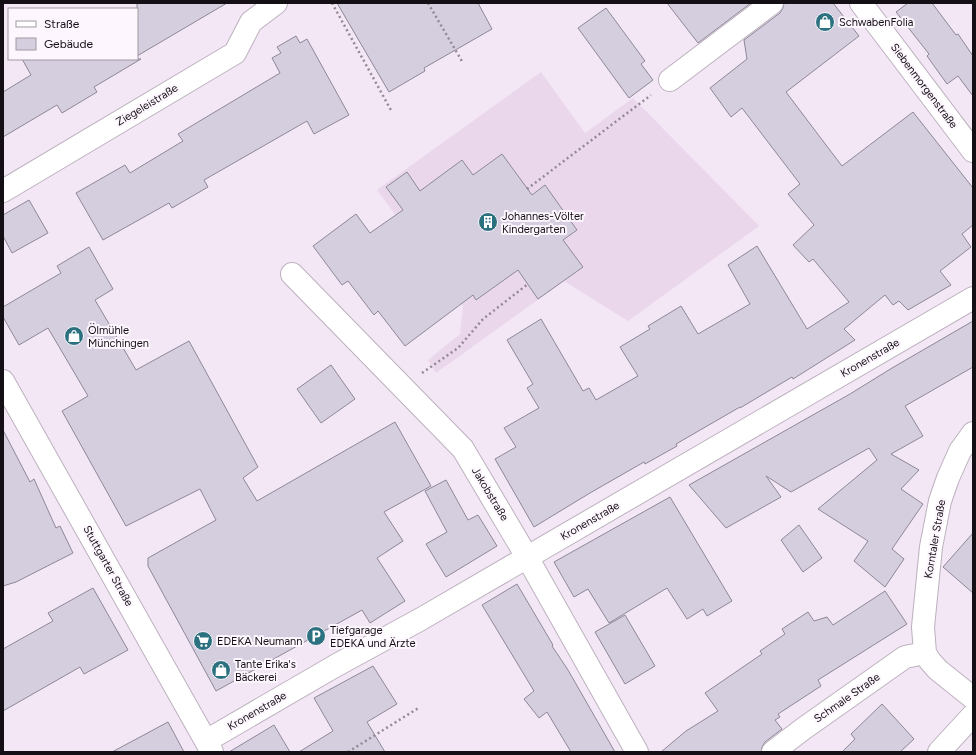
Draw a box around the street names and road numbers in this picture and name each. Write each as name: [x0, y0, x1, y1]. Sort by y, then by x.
street label: Siebenmorgenstraße: [888, 41, 960, 131]
street label: Ziegeleistraße: [114, 81, 180, 129]
street label: Kronenstraße: [838, 336, 902, 380]
street label: Jakobstraße: [469, 465, 511, 523]
street label: Kronenstraße: [558, 499, 622, 543]
street label: Korntaler Straße: [922, 499, 948, 579]
street label: Stuttgarter Straße: [80, 523, 136, 609]
street label: Schmale Straße: [812, 670, 882, 726]
street label: Kronenstraße: [225, 689, 289, 733]

